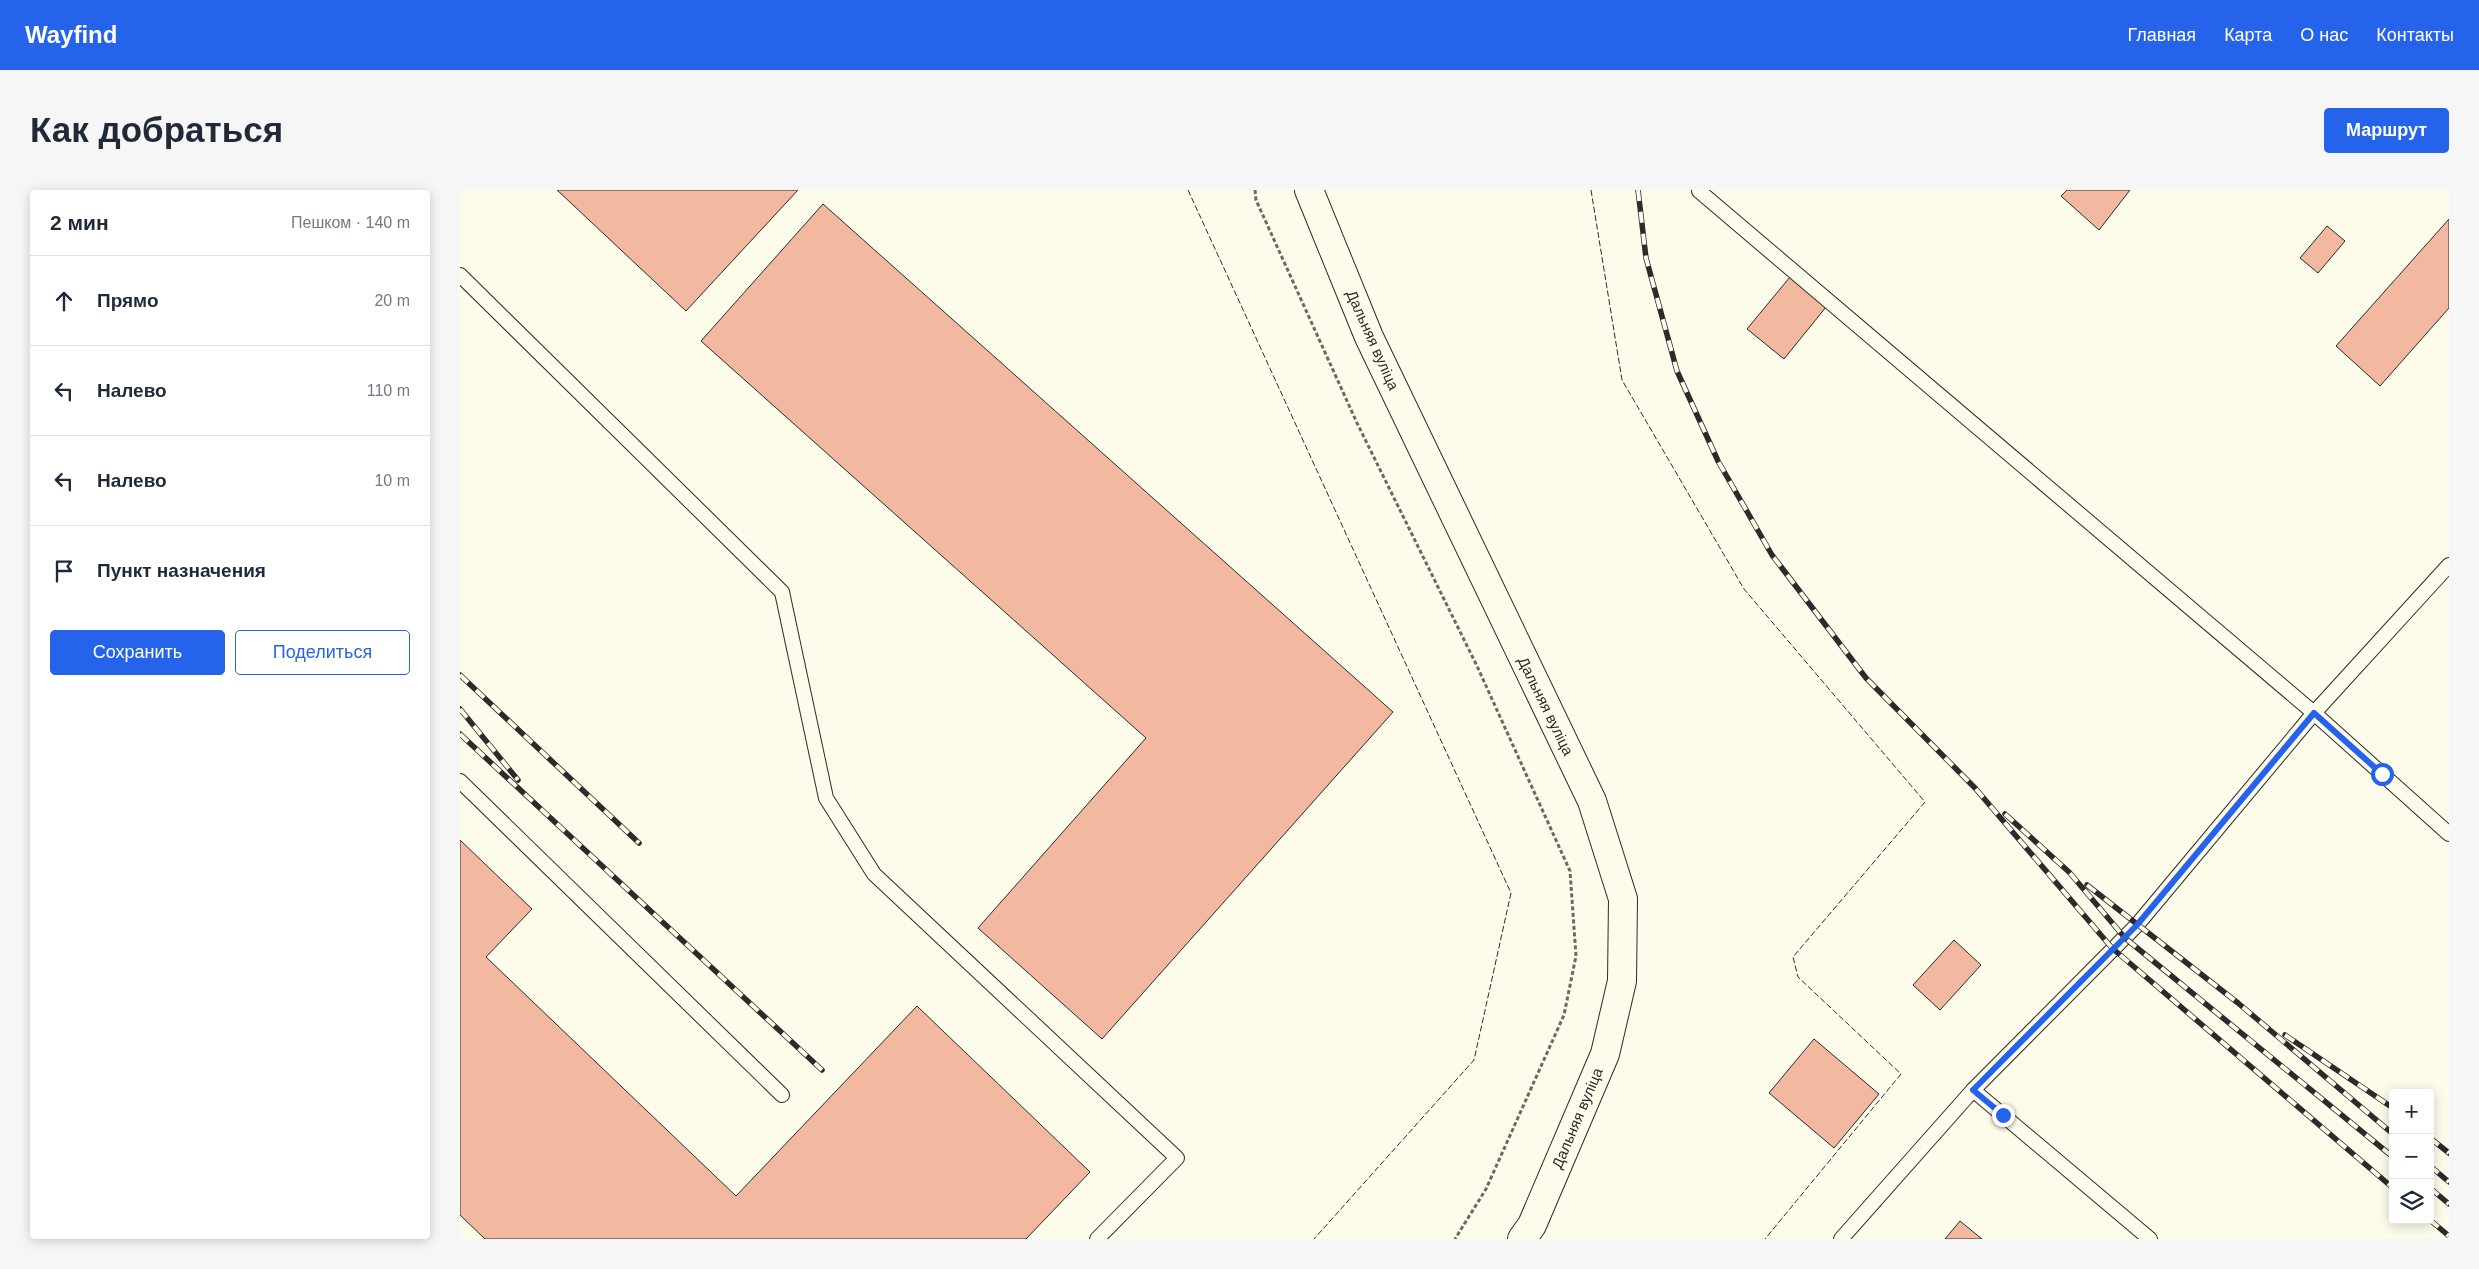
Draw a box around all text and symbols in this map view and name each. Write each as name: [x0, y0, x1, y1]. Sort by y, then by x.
text: Wayfind: [25, 21, 117, 48]
text: Главная: [2128, 25, 2196, 45]
text: Карта: [2224, 25, 2272, 45]
text: О нас: [2300, 25, 2348, 45]
text: Контакты: [2376, 25, 2454, 45]
button: Маршрут: [2324, 108, 2449, 153]
text: Как добраться: [30, 110, 283, 149]
text: 2 мин: [50, 211, 109, 234]
text: Пешком · 140 m: [291, 214, 410, 231]
icon: ahead: [50, 287, 78, 315]
street label: Дальняя вуліца: [1343, 287, 1403, 393]
text: Прямо: [97, 290, 159, 311]
text: 20 m: [374, 292, 410, 309]
icon: left: [50, 377, 78, 405]
text: Налево: [97, 380, 167, 401]
text: 110 m: [367, 382, 410, 399]
icon: left: [50, 467, 78, 495]
text: Налево: [97, 470, 167, 491]
text: 10 m: [374, 472, 410, 489]
icon: arrive: [50, 557, 78, 585]
text: Пункт назначения: [97, 560, 266, 581]
button: Сохранить: [50, 630, 225, 675]
button: Поделиться: [235, 630, 410, 675]
street label: Дальняя вуліца: [1515, 654, 1578, 759]
route start: [2371, 763, 2394, 786]
street label: Дальняя вуліца: [1548, 1065, 1606, 1171]
map controls: [2389, 1089, 2434, 1224]
button: +: [2389, 1089, 2434, 1134]
route end: [1992, 1104, 2015, 1127]
button: −: [2389, 1134, 2434, 1179]
button: layers: [2389, 1179, 2434, 1224]

